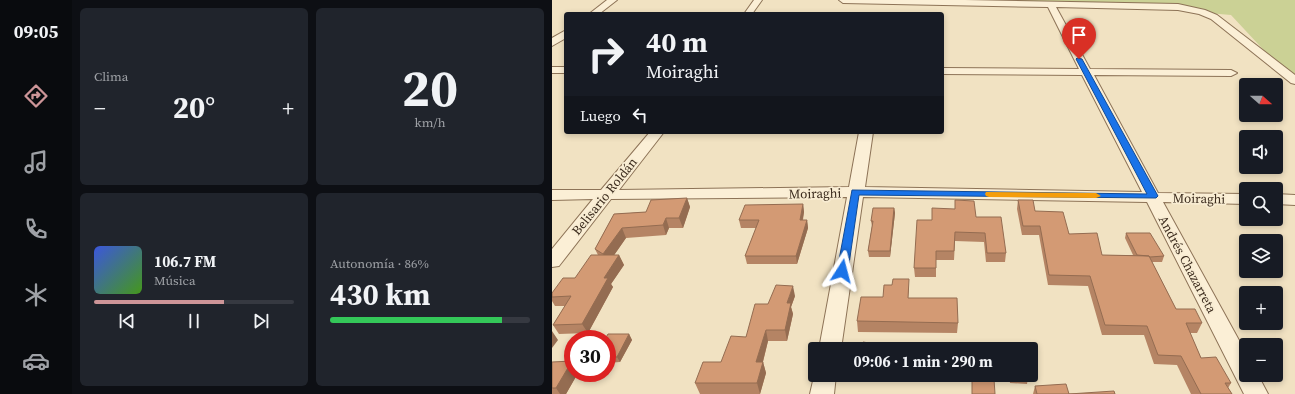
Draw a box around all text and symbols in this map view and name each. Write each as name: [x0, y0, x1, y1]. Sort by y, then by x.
pin: [1062, 18, 1096, 59]
text: 09:05: [14, 19, 58, 44]
text: 40 m: [646, 23, 708, 61]
icon: arrive: [1068, 24, 1090, 46]
icon: right: [580, 28, 632, 80]
text: 20: [402, 52, 458, 123]
text: Moiraghi: [646, 59, 719, 84]
text: Clima: [94, 68, 128, 85]
north arrow: [1239, 78, 1283, 122]
map controls: [1239, 78, 1283, 382]
icon: directions: [22, 82, 50, 110]
text: 20°: [173, 87, 215, 128]
text: −: [94, 93, 106, 123]
text: +: [282, 93, 294, 123]
icon: left: [629, 104, 651, 126]
text: Luego: [580, 105, 621, 126]
text: km/h: [415, 114, 445, 131]
button: sound: [1239, 130, 1283, 174]
icon: music: [22, 148, 50, 176]
street label: Belisario Roldán: [568, 154, 641, 239]
button: search: [1239, 182, 1283, 226]
street label: Moiraghi: [789, 185, 842, 202]
street label: Moiraghi: [1173, 190, 1226, 207]
street label: Andrés Chazarreta: [1155, 213, 1221, 316]
icon: phone: [22, 215, 50, 243]
button: layers: [1239, 234, 1283, 278]
position arrow: [821, 250, 863, 292]
text: 106.7 FM: [154, 251, 216, 272]
text: Autonomía · 86%: [330, 255, 429, 272]
text: Música: [154, 272, 196, 289]
text: 430 km: [330, 274, 430, 315]
icon: climate: [22, 281, 50, 309]
button: +: [1239, 286, 1283, 330]
icon: previous: [116, 310, 138, 332]
icon: pause: [183, 310, 205, 332]
icon: next: [250, 310, 272, 332]
speed limit sign: 30: [564, 330, 616, 382]
button: −: [1239, 338, 1283, 382]
icon: car: [22, 347, 50, 375]
text: 09:06 · 1 min · 290 m: [854, 351, 993, 372]

